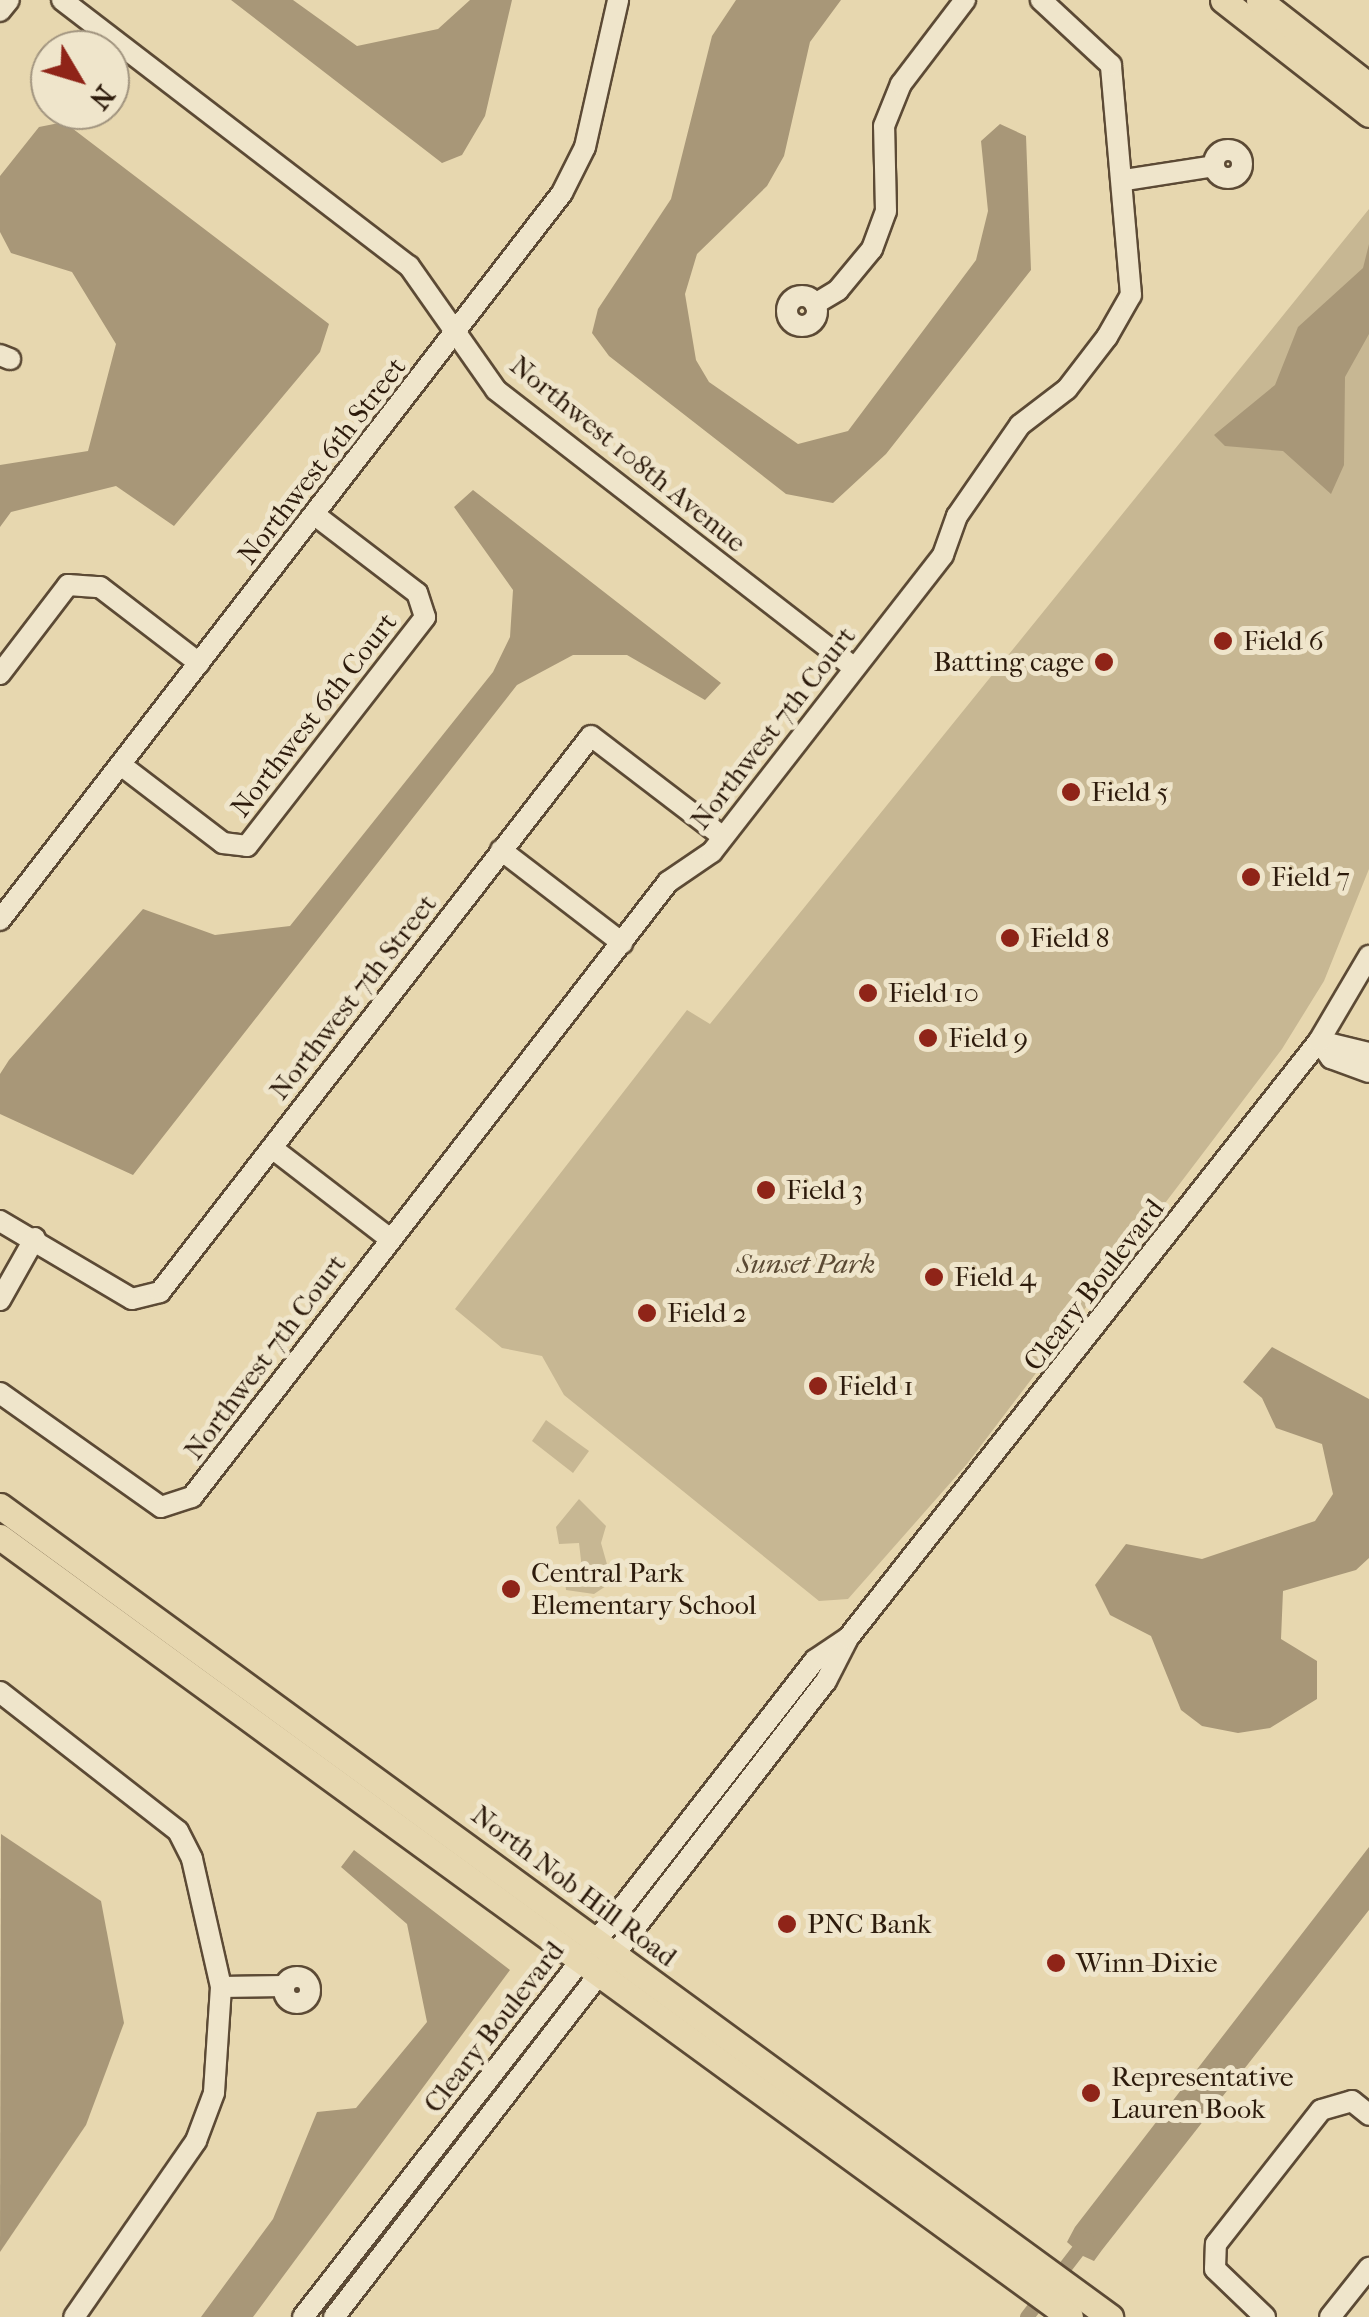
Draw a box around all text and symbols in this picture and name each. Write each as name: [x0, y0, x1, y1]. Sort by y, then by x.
north arrow: [30, 30, 130, 130]
text: N: [83, 79, 122, 116]
street label: Northwest 108th Avenue: [503, 348, 753, 560]
street label: Northwest 6th Street: [231, 351, 413, 571]
street label: Northwest 6th Court: [224, 606, 404, 824]
street label: Northwest 7th Court: [683, 620, 863, 836]
place label: Field 6: [1243, 624, 1324, 658]
marker: Field 6: [1212, 630, 1234, 652]
place label: Batting cage: [933, 645, 1084, 679]
marker: Batting cage: [1093, 651, 1115, 673]
place label: Field 5: [1091, 775, 1169, 809]
marker: Field 5: [1060, 781, 1082, 803]
place label: Field 7: [1271, 860, 1350, 894]
marker: Field 7: [1240, 866, 1262, 888]
street label: Northwest 7th Street: [262, 888, 444, 1106]
place label: Field 8: [1030, 921, 1110, 955]
marker: Field 8: [999, 927, 1021, 949]
place label: Field 10: [888, 976, 979, 1010]
marker: Field 10: [857, 982, 879, 1004]
place label: Field 9: [948, 1021, 1028, 1055]
marker: Field 9: [917, 1027, 939, 1049]
place label: Field 3: [786, 1173, 863, 1207]
marker: Field 3: [755, 1179, 777, 1201]
street label: Cleary Boulevard: [1017, 1192, 1171, 1378]
park label: Sunset Park: [737, 1247, 875, 1281]
street label: Northwest 7th Court: [177, 1248, 353, 1466]
place label: Field 4: [954, 1260, 1036, 1294]
marker: Field 4: [923, 1266, 945, 1288]
place label: Field 2: [667, 1296, 747, 1330]
marker: Field 2: [636, 1302, 658, 1324]
place label: Field 1: [838, 1369, 914, 1403]
marker: Field 1: [807, 1375, 829, 1397]
place label: Central Park Elementary School: [531, 1556, 757, 1622]
marker: Central Park Elementary School: [500, 1578, 522, 1600]
street label: North Nob Hill Road: [465, 1798, 683, 1974]
place label: PNC Bank: [807, 1907, 931, 1941]
marker: PNC Bank: [776, 1913, 798, 1935]
street label: Cleary Boulevard: [417, 1934, 571, 2120]
place label: Winn-Dixie: [1076, 1946, 1218, 1980]
marker: Winn-Dixie: [1045, 1952, 1067, 1974]
place label: Representative Lauren Book: [1111, 2060, 1294, 2126]
marker: Representative Lauren Book: [1080, 2082, 1102, 2104]

